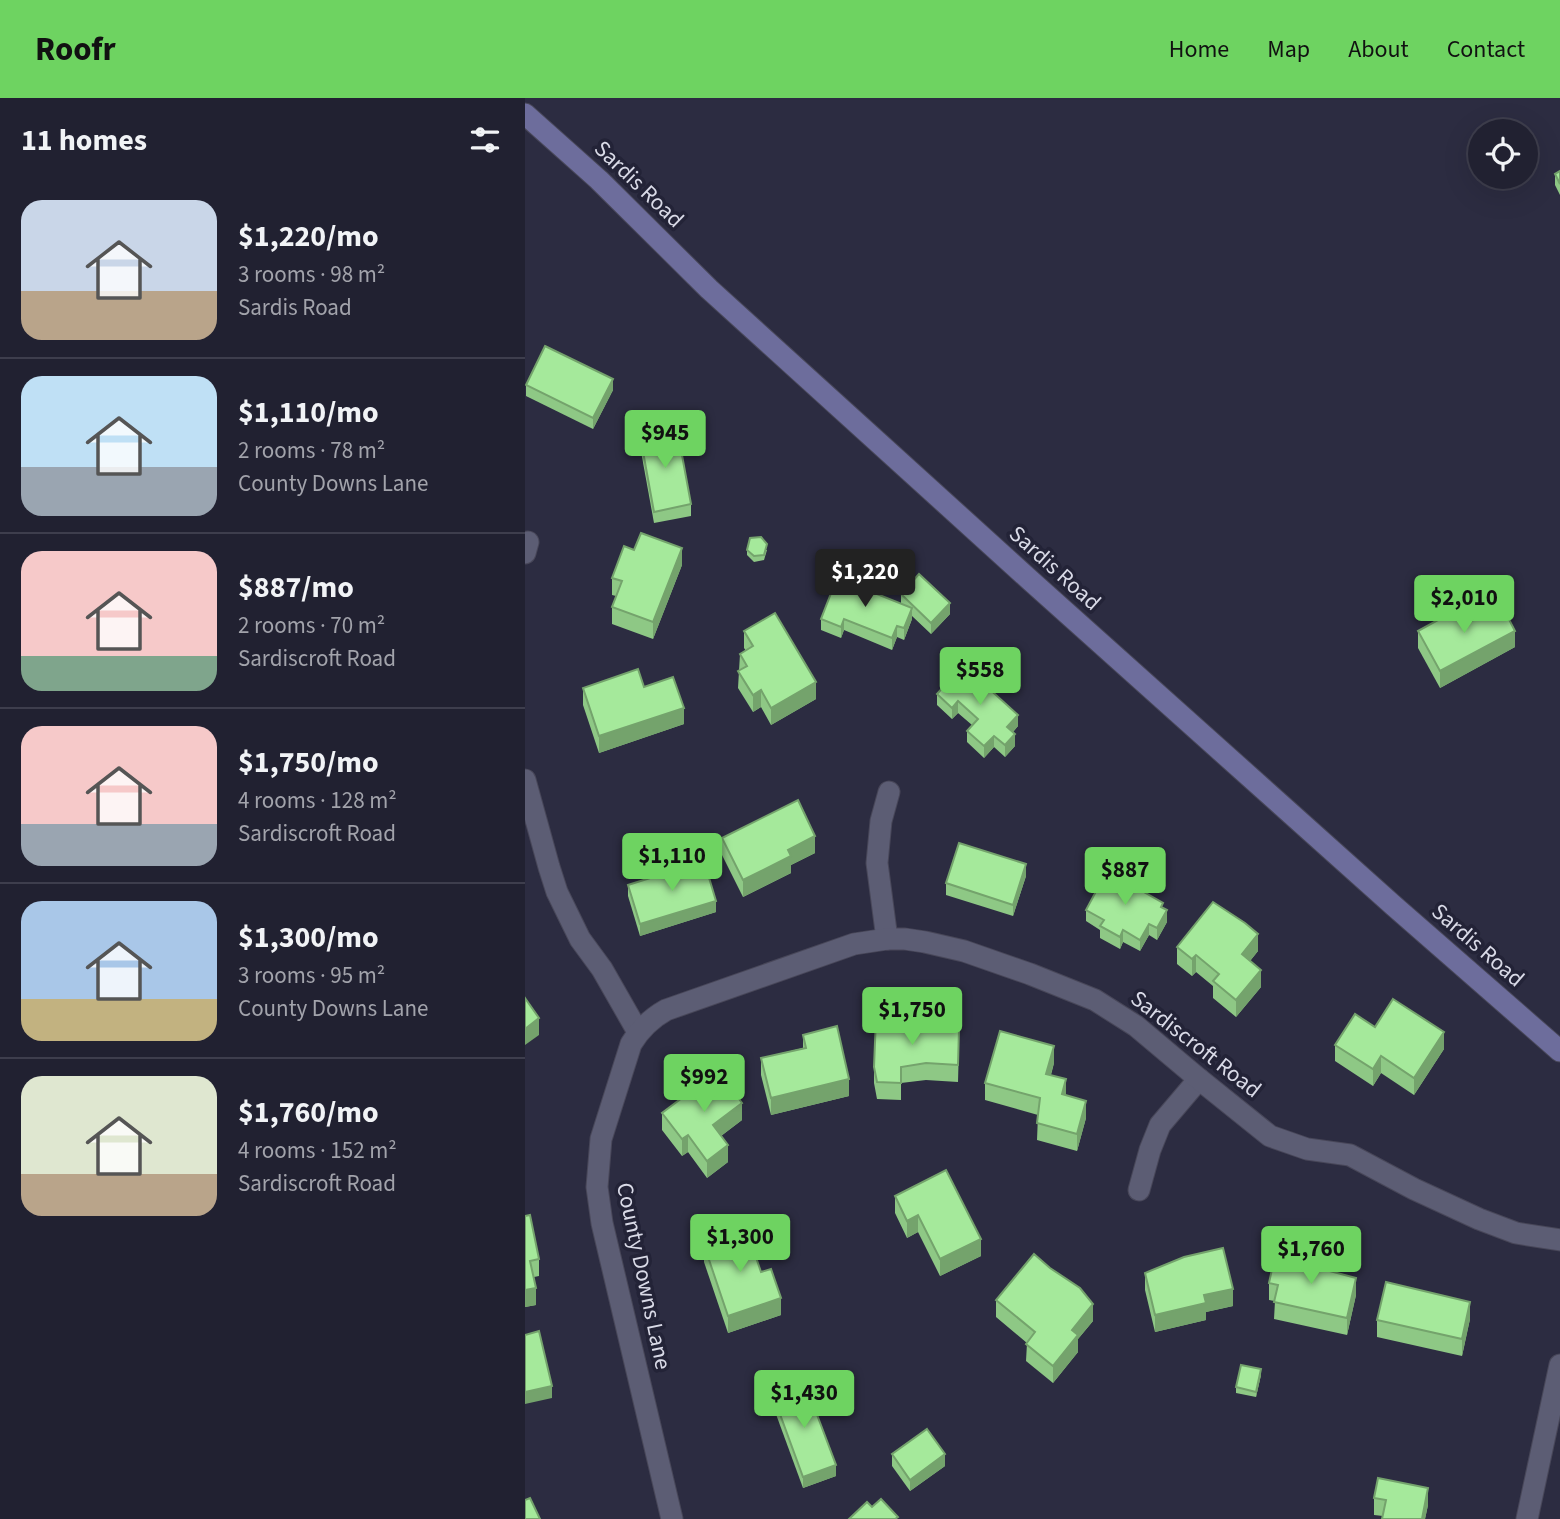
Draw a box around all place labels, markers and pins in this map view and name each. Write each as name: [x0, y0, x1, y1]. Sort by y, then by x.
pin: $945: [624, 410, 706, 470]
pin: $1,220: [808, 550, 922, 609]
pin: $2,010: [1407, 575, 1521, 635]
pin: $558: [939, 648, 1021, 707]
pin: $1,110: [615, 834, 729, 893]
pin: $887: [1084, 848, 1166, 907]
pin: $1,750: [855, 988, 969, 1047]
pin: $992: [663, 1054, 745, 1114]
pin: $1,300: [683, 1214, 797, 1274]
pin: $1,760: [1254, 1226, 1368, 1286]
pin: $1,430: [747, 1370, 861, 1430]

